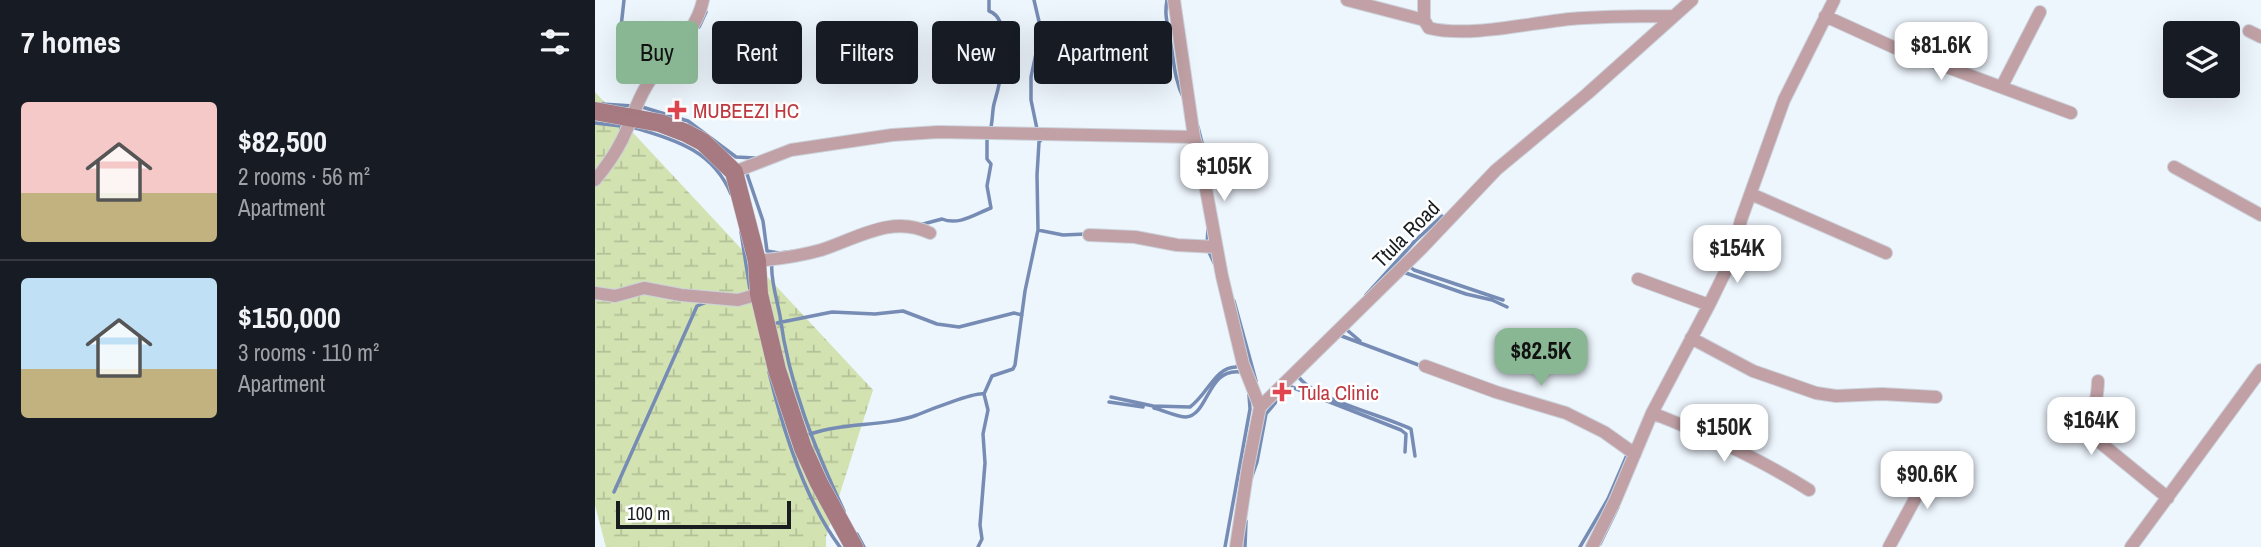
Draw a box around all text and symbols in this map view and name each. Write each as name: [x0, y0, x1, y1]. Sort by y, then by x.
chip: Buy: [616, 21, 698, 84]
chip: Rent: [712, 21, 802, 84]
chip: Filters: [816, 21, 918, 84]
chip: New: [932, 21, 1020, 84]
chip: Apartment: [1034, 21, 1172, 84]
map controls: [2163, 21, 2240, 98]
button: layers: [2163, 21, 2240, 98]
text: 7 homes: [21, 22, 121, 62]
pin: $81.6K: [1884, 22, 1998, 82]
icon: filters: [536, 23, 574, 61]
text: $81.6K: [1911, 29, 1971, 60]
place label: MUBEEZI HC: [693, 96, 799, 125]
marker: MUBEEZI HC: [667, 100, 687, 120]
text: $82,500: [238, 121, 327, 161]
icon: home: [77, 130, 161, 214]
pin: $105K: [1175, 144, 1273, 203]
text: $105K: [1196, 150, 1252, 181]
text: 2 rooms · 56 m²: [238, 161, 370, 192]
text: Apartment: [238, 192, 325, 223]
street label: Ttula Road: [1366, 194, 1446, 274]
pin: $154K: [1688, 226, 1786, 285]
text: $154K: [1709, 232, 1765, 263]
text: $150,000: [238, 297, 341, 337]
icon: home: [77, 306, 161, 390]
pin: $82.5K: [1484, 328, 1598, 388]
text: $82.5K: [1511, 335, 1571, 366]
text: 3 rooms · 110 m²: [238, 337, 379, 368]
text: Apartment: [238, 368, 325, 399]
place label: Tula Clinic: [1298, 378, 1379, 407]
marker: Tula Clinic: [1272, 382, 1292, 402]
pin: $164K: [2042, 398, 2140, 457]
text: $164K: [2063, 404, 2119, 435]
pin: $150K: [1675, 405, 1773, 464]
text: $150K: [1696, 411, 1752, 442]
pin: $90.6K: [1870, 452, 1984, 511]
text: $90.6K: [1897, 458, 1957, 489]
scale bar: [616, 498, 791, 530]
text: 100 m: [627, 500, 670, 526]

